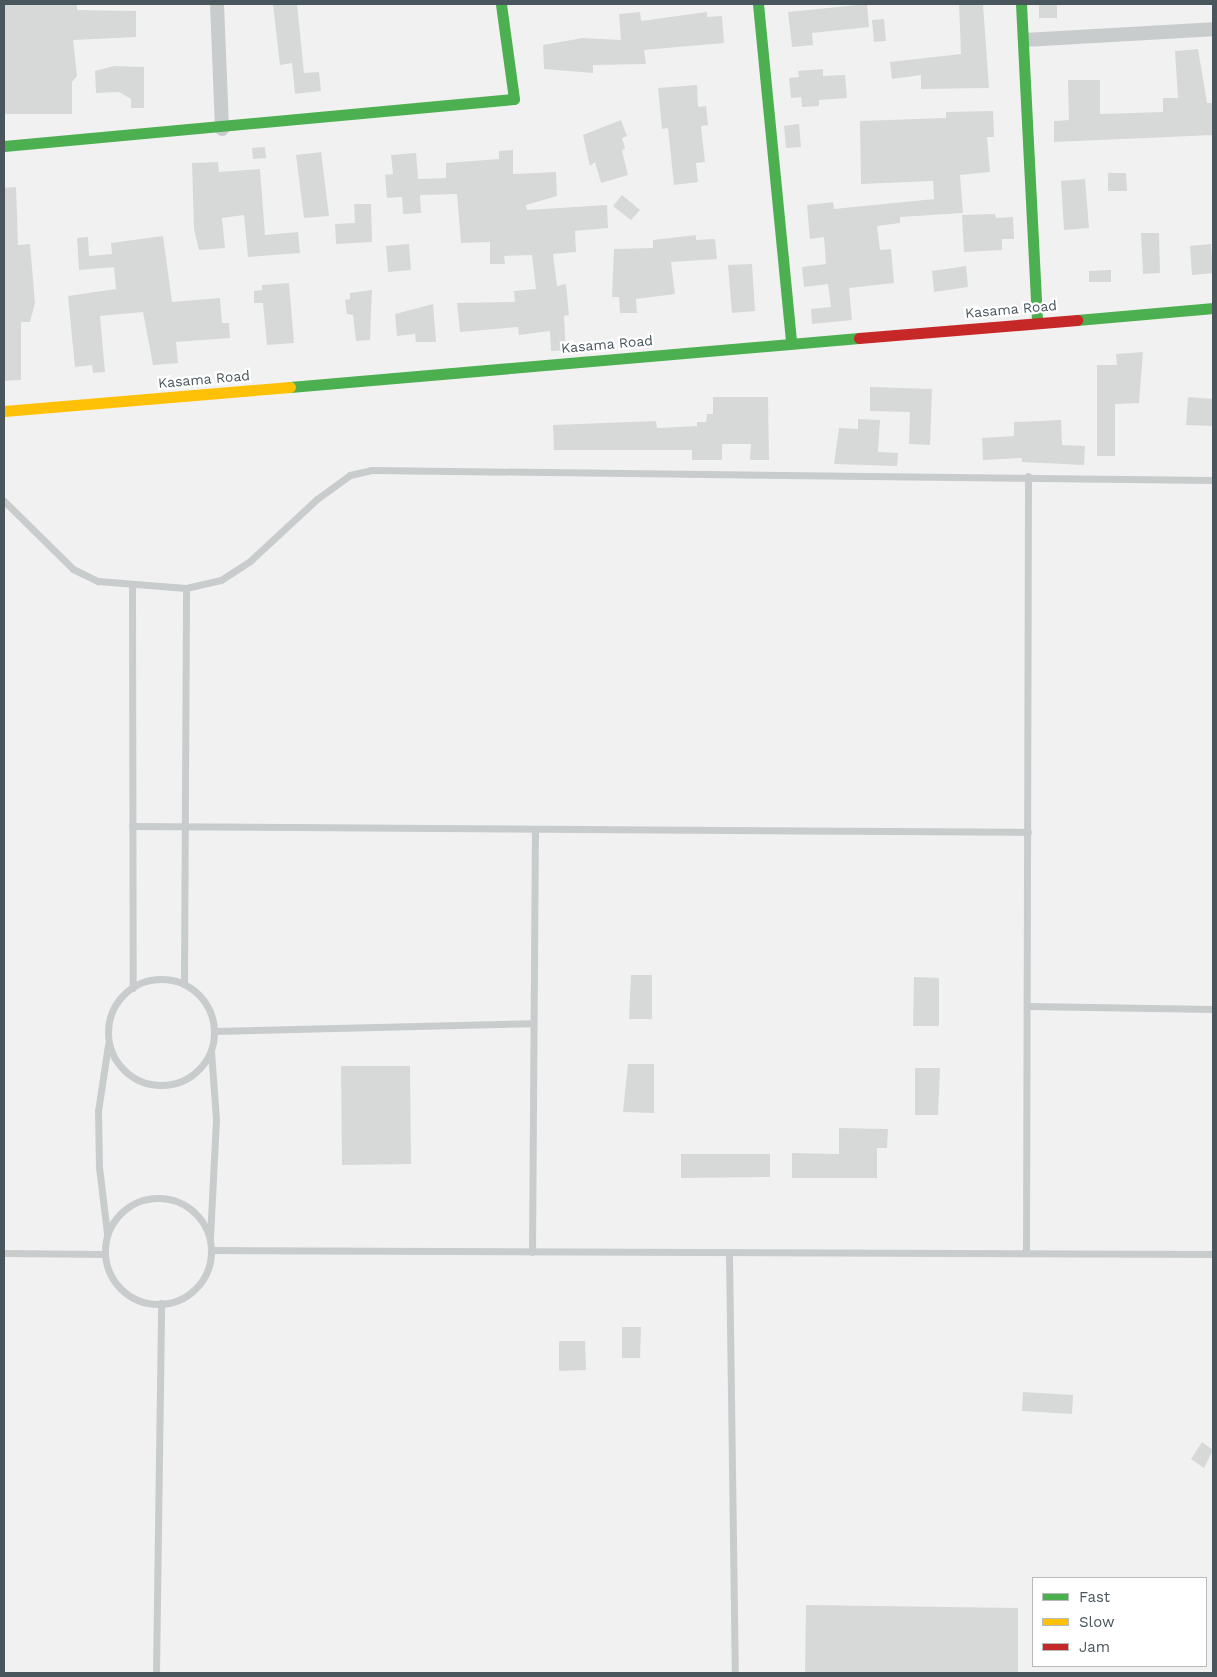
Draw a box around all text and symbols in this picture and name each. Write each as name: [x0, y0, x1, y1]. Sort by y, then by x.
street label: Kasama Road: [964, 297, 1058, 321]
street label: Kasama Road: [560, 332, 654, 356]
street label: Kasama Road: [157, 367, 251, 391]
legend: [1032, 1577, 1207, 1667]
text: Fast: [1079, 1588, 1110, 1606]
text: Slow: [1079, 1613, 1115, 1631]
text: Jam: [1079, 1638, 1110, 1656]

